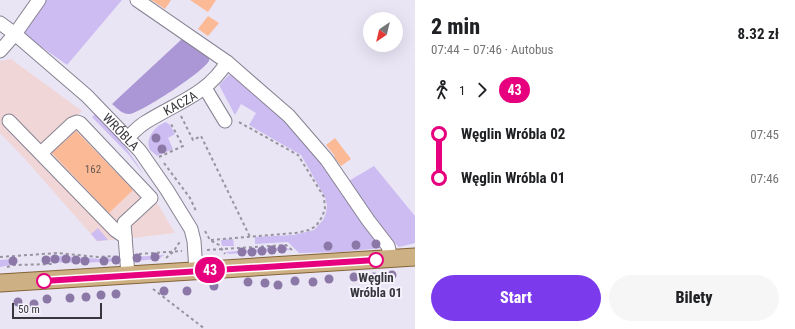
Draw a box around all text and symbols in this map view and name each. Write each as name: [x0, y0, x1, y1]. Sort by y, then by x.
north arrow: [363, 12, 403, 52]
map controls: [363, 12, 403, 52]
text: 2 min: [431, 14, 480, 39]
text: 8.32 zł: [737, 25, 779, 43]
text: 07:44 – 07:46 · Autobus: [431, 42, 554, 57]
icon: walk: [431, 79, 453, 101]
icon: forward: [471, 79, 493, 101]
text: 43: [507, 82, 522, 98]
text: 1: [459, 83, 465, 98]
street label: KACZA: [161, 87, 200, 119]
street label: WRÓBLA: [100, 110, 142, 154]
text: Węglin Wróbla 02: [461, 125, 565, 143]
text: 07:45: [750, 127, 779, 142]
house number: 162: [85, 163, 101, 176]
text: Węglin Wróbla 01: [461, 169, 565, 187]
text: 07:46: [750, 171, 779, 186]
marker: Węglin Wróbla 01: [368, 252, 384, 268]
line badge: 43: [192, 257, 228, 283]
text: 43: [203, 262, 217, 278]
place label: Węglin Wróbla 01: [350, 270, 402, 300]
unlabelled marker: [36, 273, 52, 289]
button: Start: [431, 275, 601, 321]
button: Bilety: [609, 275, 779, 321]
scale bar: [12, 301, 102, 320]
text: 50 m: [18, 303, 40, 316]

